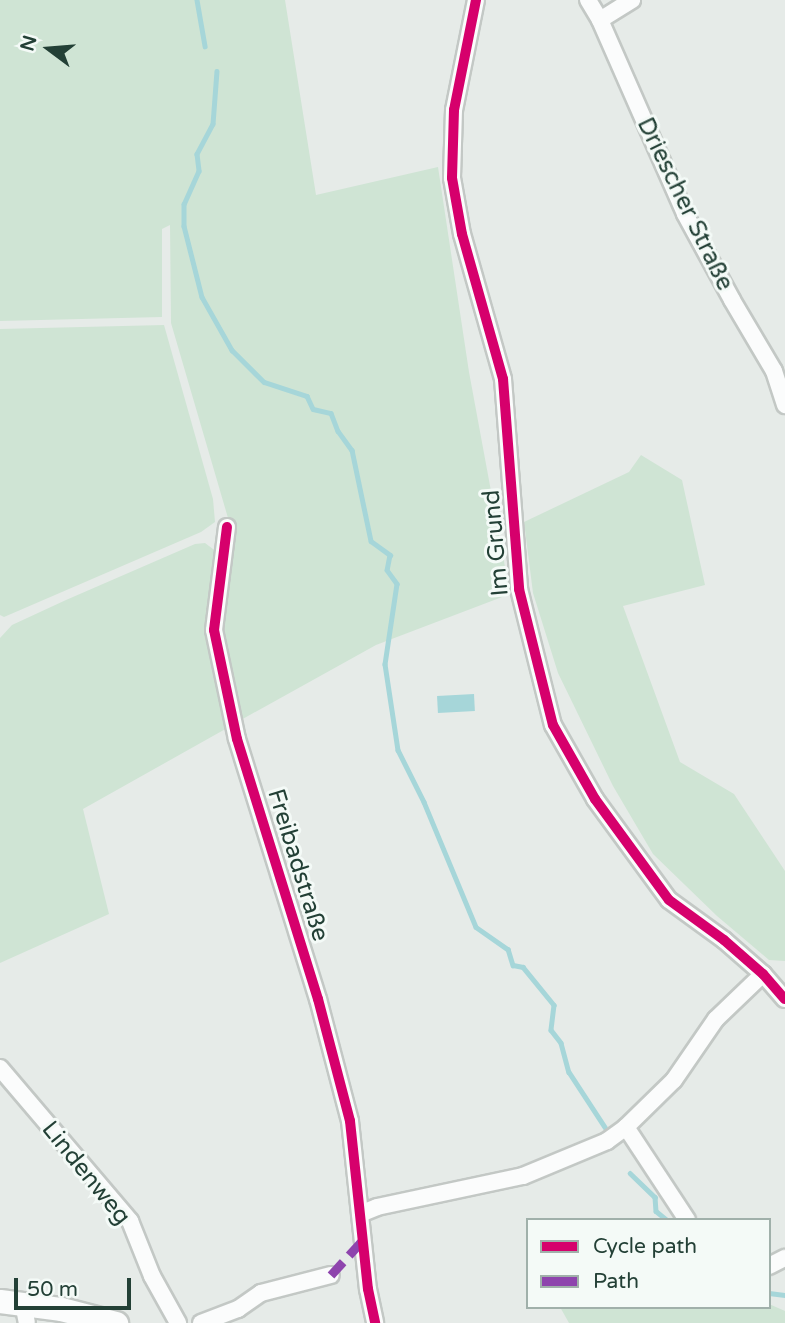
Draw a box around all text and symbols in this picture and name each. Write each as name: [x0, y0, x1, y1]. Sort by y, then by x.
north arrow: [14, 14, 84, 84]
text: N: [16, 33, 41, 54]
street label: Driescher Straße: [631, 113, 739, 295]
street label: Im Grund: [477, 489, 515, 597]
street label: Freibadstraße: [261, 785, 335, 945]
street label: Lindenweg: [35, 1115, 137, 1231]
legend: [526, 1218, 771, 1309]
text: Cycle path: [593, 1234, 697, 1259]
scale bar: [18, 1264, 135, 1308]
text: Path: [593, 1269, 639, 1294]
text: 50 m: [27, 1277, 78, 1302]

